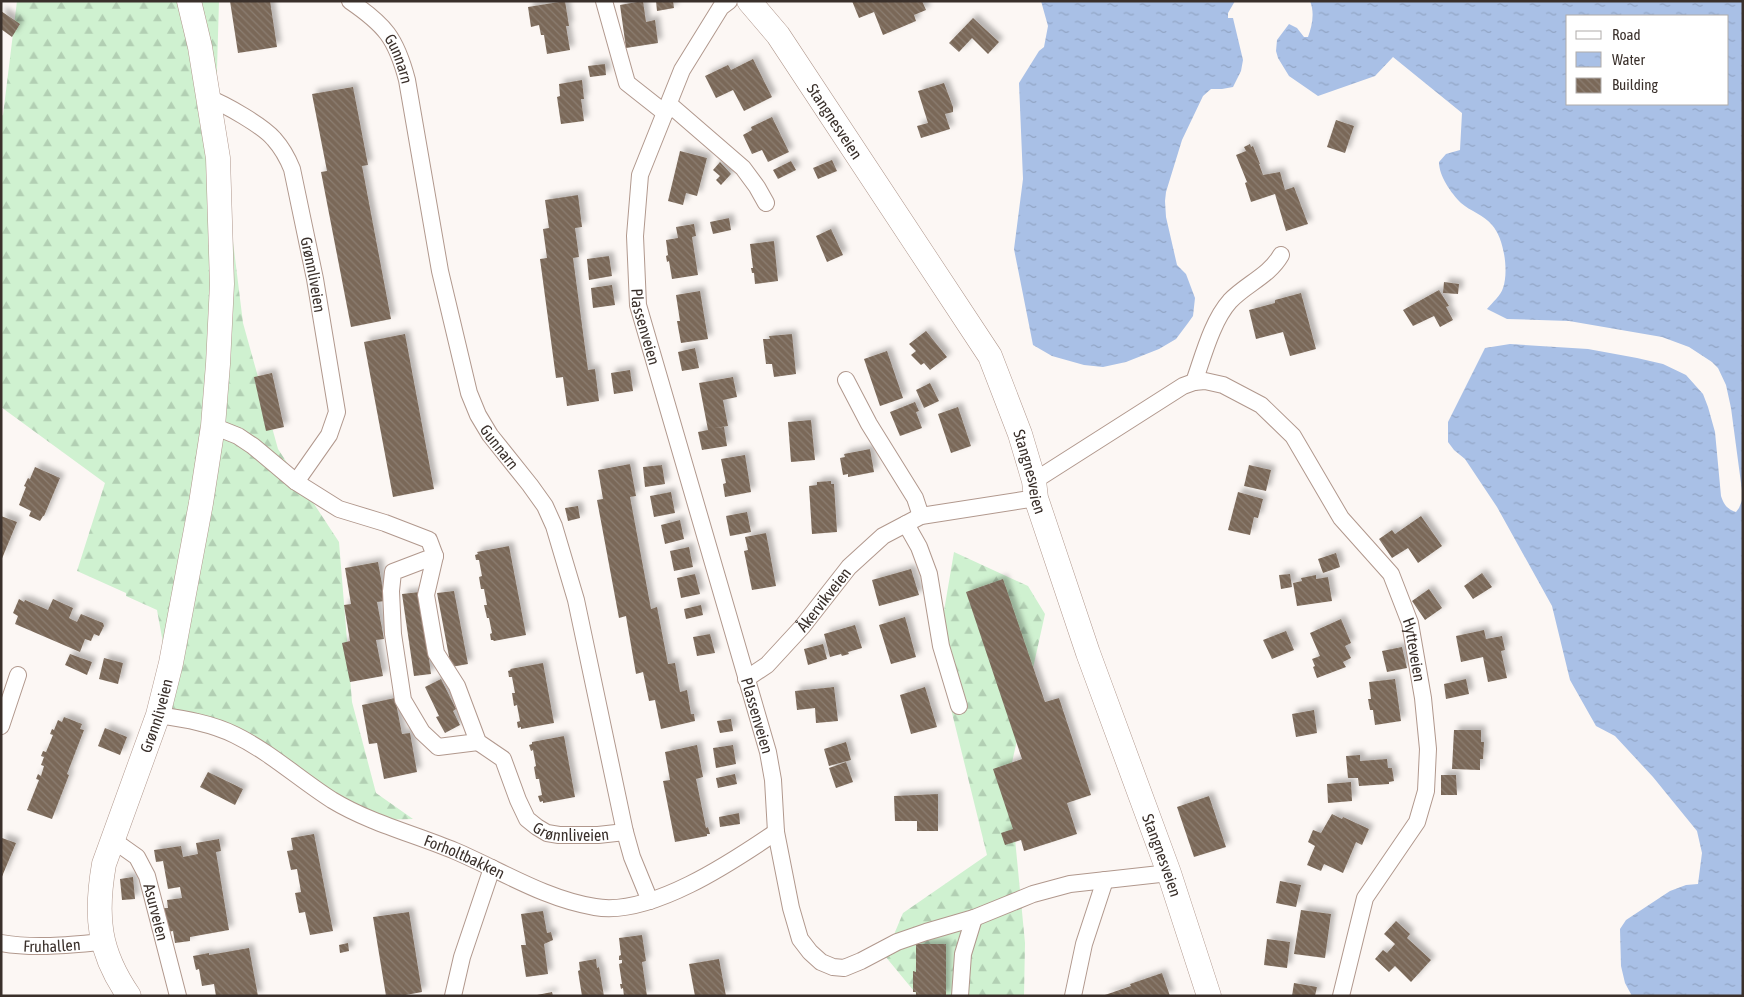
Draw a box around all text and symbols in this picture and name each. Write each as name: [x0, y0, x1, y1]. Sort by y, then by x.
legend: [1566, 15, 1729, 105]
text: Road: [1612, 26, 1641, 43]
street label: Gunnarn: [381, 31, 417, 85]
text: Water: [1612, 51, 1645, 68]
text: Building: [1612, 76, 1658, 93]
street label: Stangnesveien: [804, 80, 866, 162]
street label: Grønnliveien: [297, 235, 329, 314]
street label: Plassenveien: [628, 288, 664, 367]
street label: Gunnarn: [477, 421, 523, 473]
street label: Stangnesveien: [1010, 427, 1050, 516]
street label: Åkervikveien: [792, 564, 854, 635]
street label: Hytteveien: [1400, 615, 1429, 683]
street label: Plassenveien: [738, 675, 777, 756]
street label: Grønnliveien: [136, 677, 176, 755]
street label: Stangnesveien: [1139, 811, 1185, 899]
street label: Grønnliveien: [530, 818, 610, 844]
street label: Forholtbakken: [422, 831, 508, 882]
street label: Asurveien: [140, 881, 172, 942]
street label: Fruhallen: [23, 935, 81, 955]

